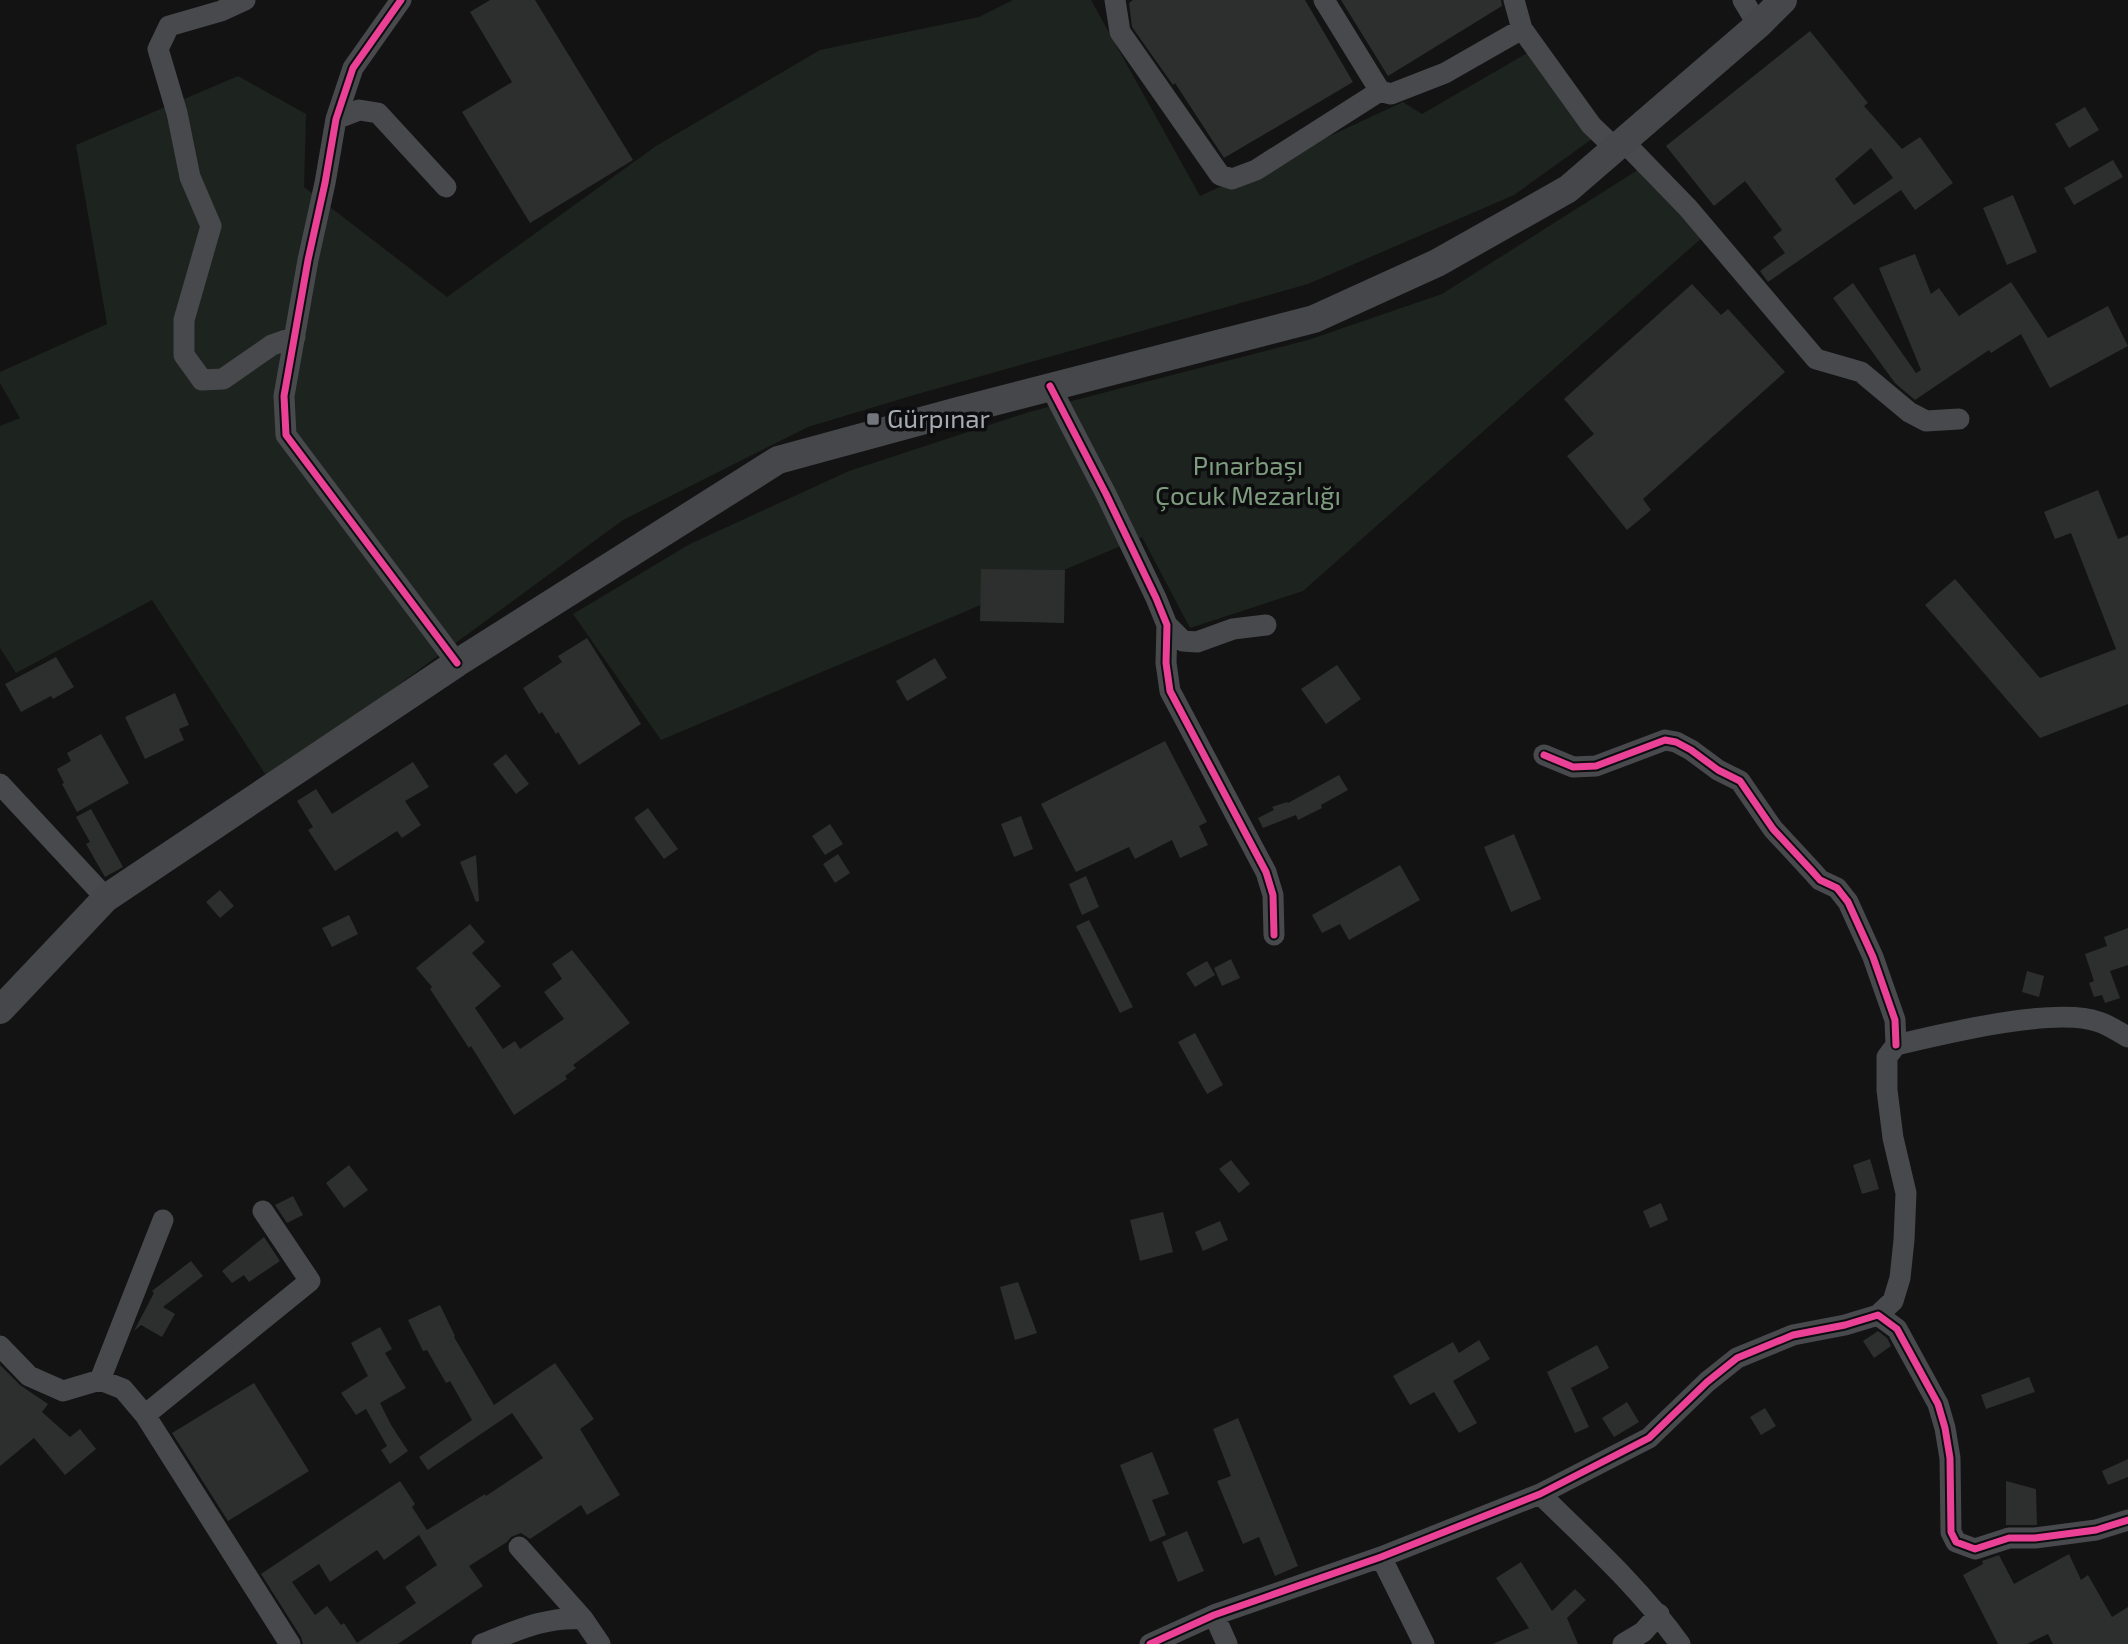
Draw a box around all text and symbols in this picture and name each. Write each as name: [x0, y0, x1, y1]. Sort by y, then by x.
place label: Gürpınar: [887, 402, 990, 433]
marker: Gürpınar: [865, 411, 881, 427]
park label: Pınarbaşı Çocuk Mezarlığı: [1155, 449, 1341, 512]

